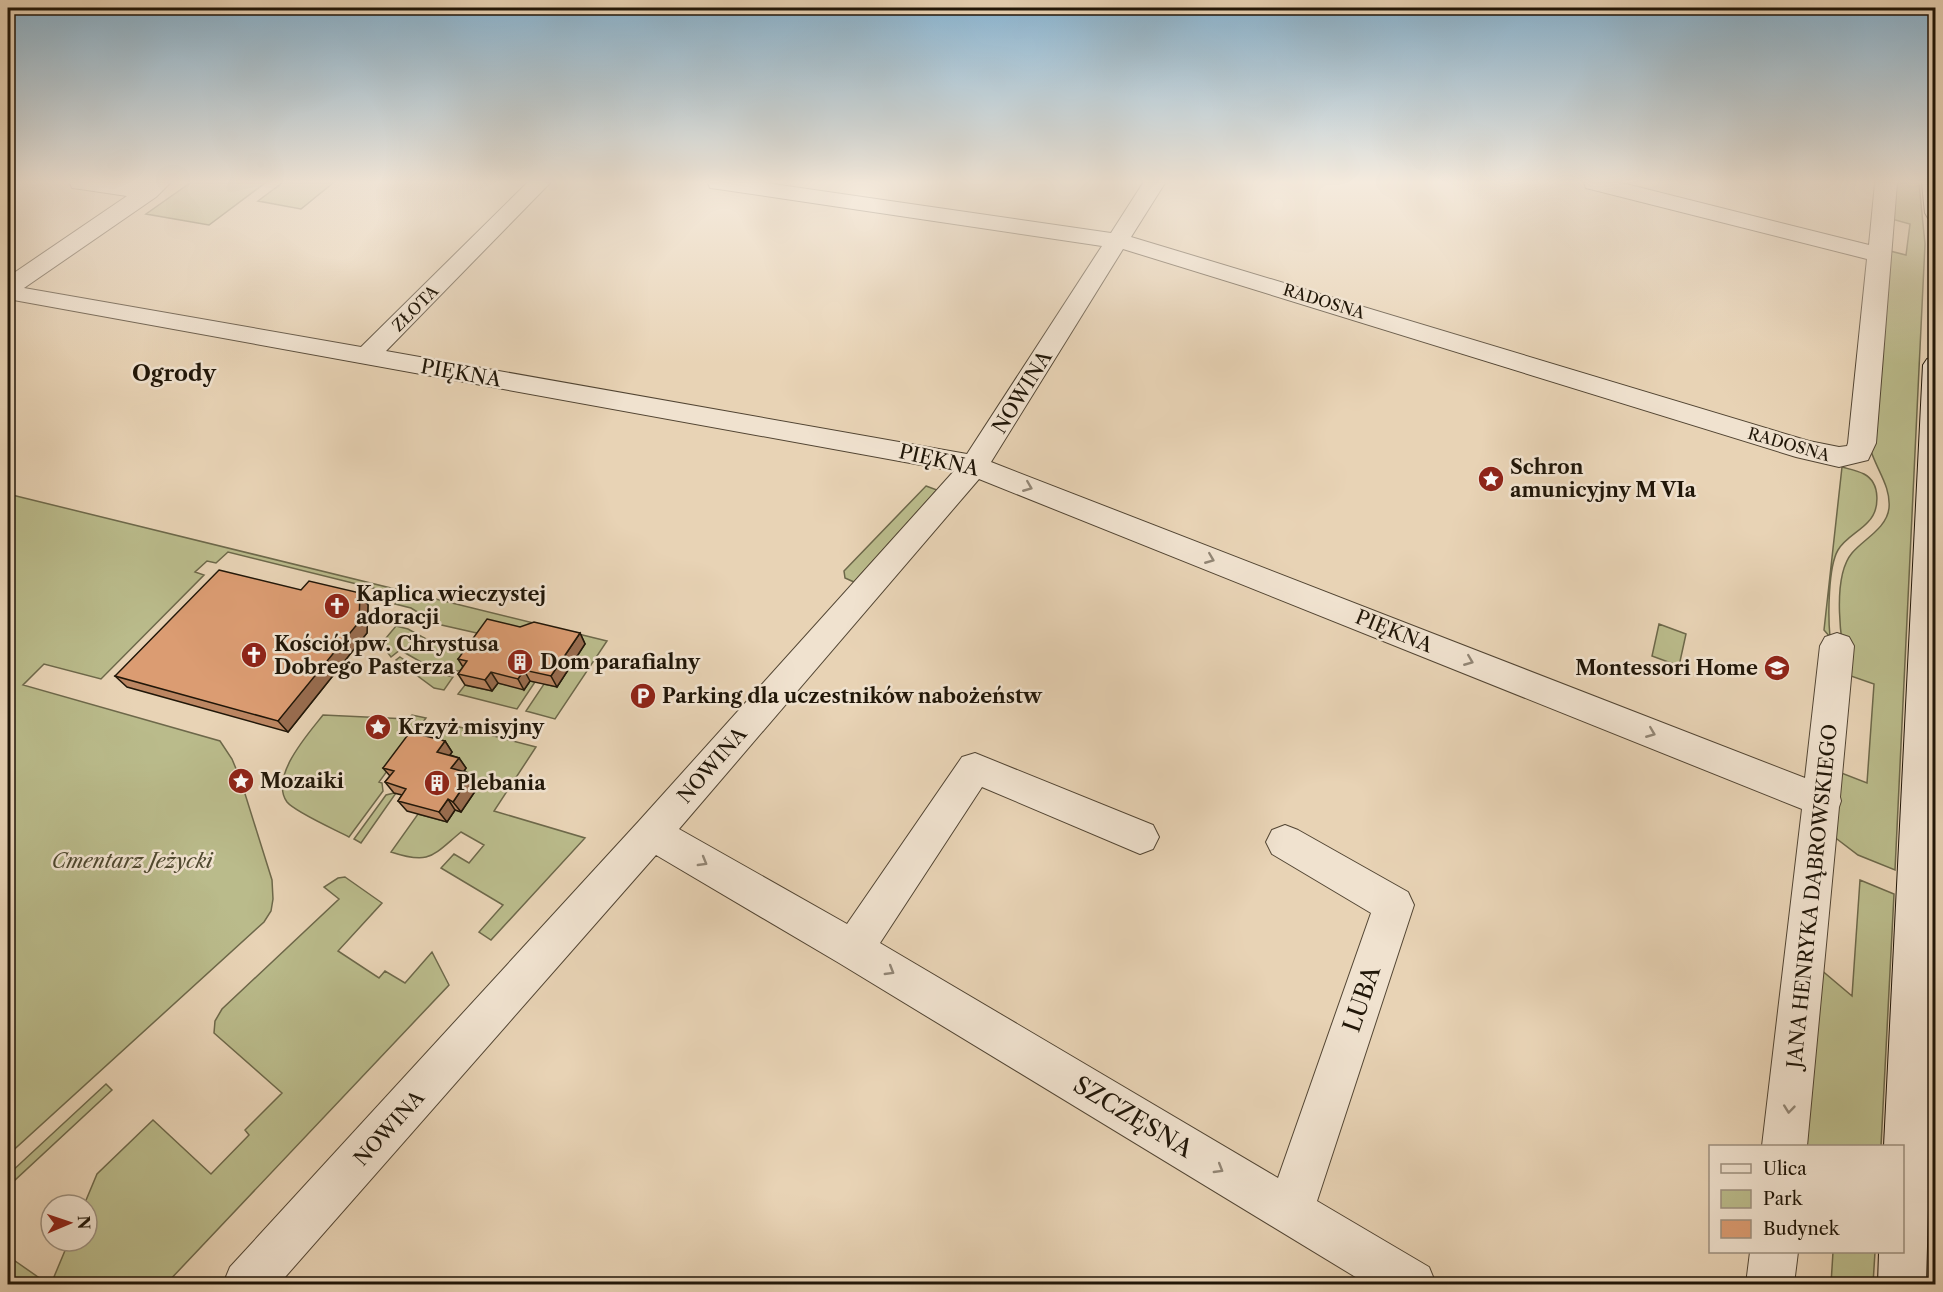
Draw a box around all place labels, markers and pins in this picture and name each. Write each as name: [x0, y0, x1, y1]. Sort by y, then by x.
place label: Schron amunicyjny M VIa: [1510, 455, 1696, 502]
place icon: Schron amunicyjny M VIa: [1476, 464, 1506, 494]
place label: Kaplica wieczystej adoracji: [356, 582, 546, 629]
church icon: Kaplica wieczystej adoracji: [322, 591, 352, 621]
place label: Kościół pw. Chrystusa Dobrego Pasterza: [274, 632, 499, 679]
church icon: Kościół pw. Chrystusa Dobrego Pasterza: [239, 640, 269, 670]
building icon: Dom parafialny: [505, 647, 535, 677]
place label: Dom parafialny: [540, 650, 701, 674]
school or university icon: Montessori Home: [1762, 653, 1792, 683]
place label: Montessori Home: [1575, 656, 1758, 680]
parking icon: Parking dla uczestników nabożeństw: [628, 681, 658, 711]
place label: Parking dla uczestników nabożeństw: [662, 684, 1043, 708]
place icon: Krzyż misyjny: [363, 712, 393, 742]
place label: Krzyż misyjny: [398, 715, 545, 739]
place icon: Mozaiki: [226, 766, 256, 796]
building icon: Plebania: [422, 768, 452, 798]
place label: Mozaiki: [260, 769, 344, 793]
place label: Plebania: [456, 771, 546, 795]

